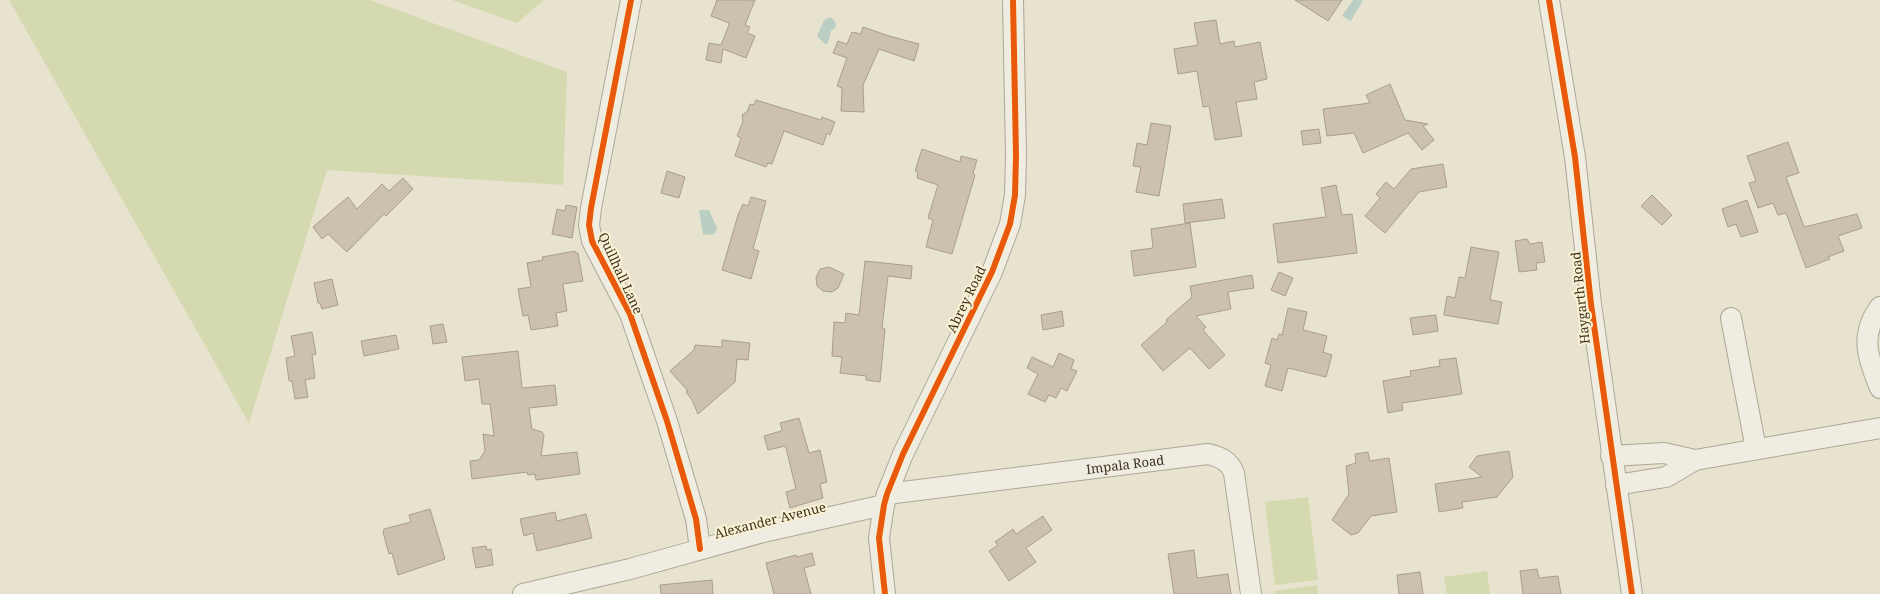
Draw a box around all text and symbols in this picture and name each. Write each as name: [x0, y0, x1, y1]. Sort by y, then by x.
street label: Quillhall Lane: [594, 229, 648, 317]
street label: Haygarth Road: [1566, 251, 1594, 345]
street label: Abrey Road: [942, 263, 990, 335]
street label: Impala Road: [1085, 451, 1165, 478]
street label: Alexander Avenue: [712, 497, 828, 543]

